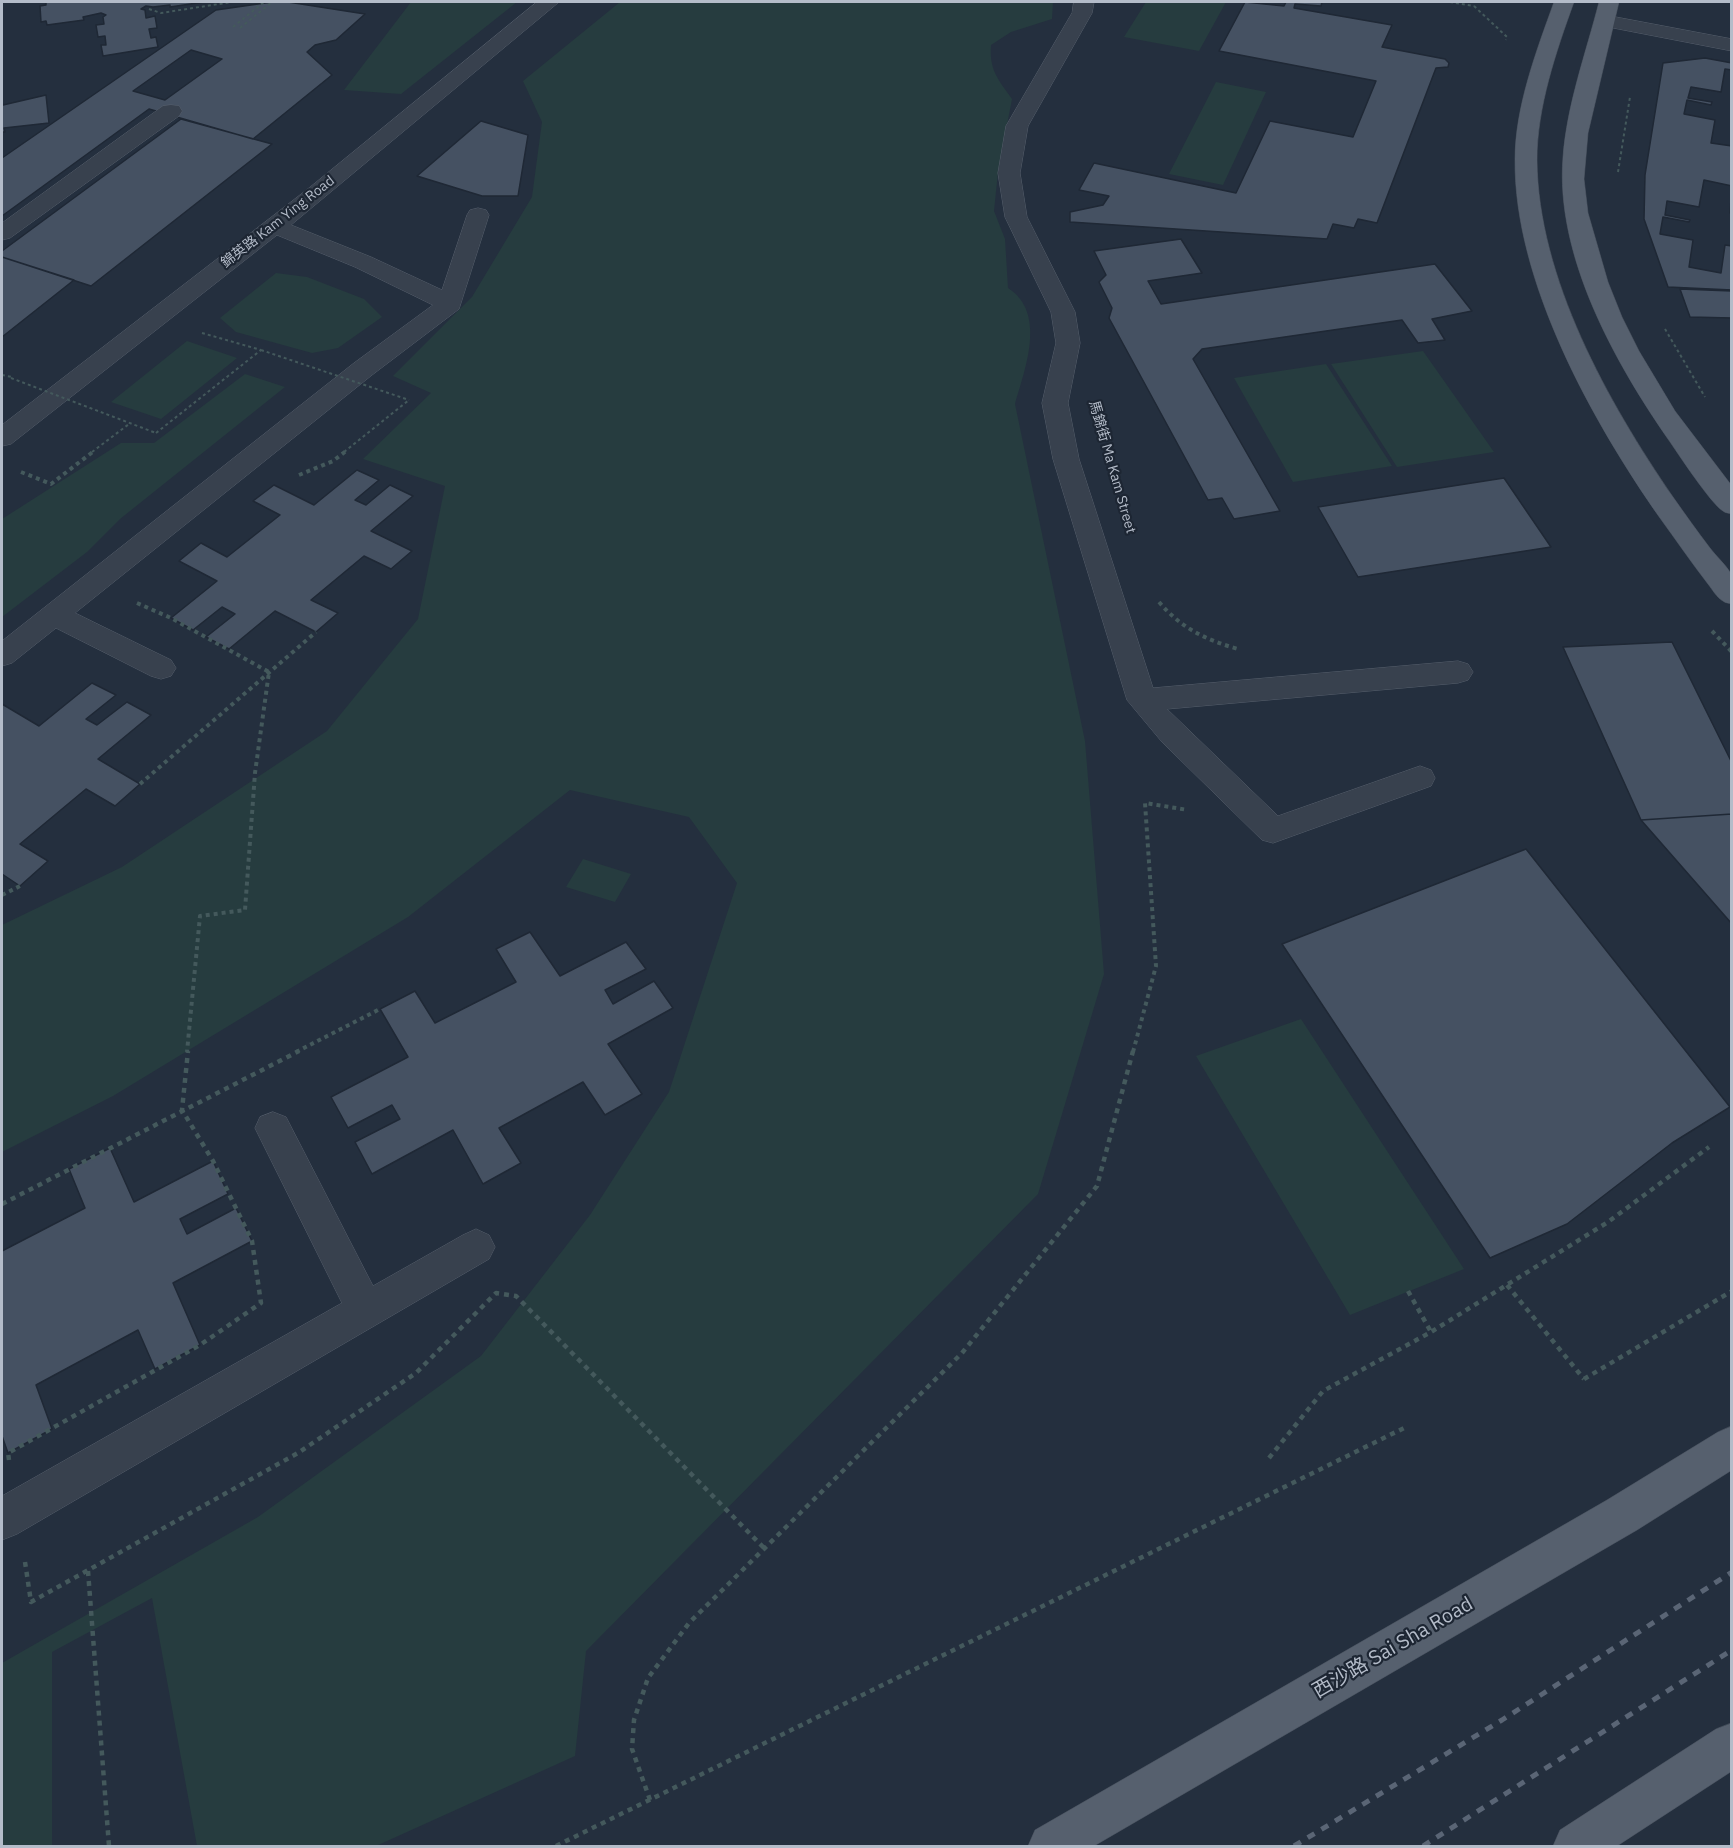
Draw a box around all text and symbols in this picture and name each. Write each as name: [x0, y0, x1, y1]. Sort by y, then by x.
street label: 錦英路 Kam Ying Road: [218, 172, 338, 272]
street label: 馬錦街 Ma Kam Street: [1085, 399, 1139, 535]
street label: 西沙路 Sai Sha Road: [1309, 1592, 1477, 1704]

